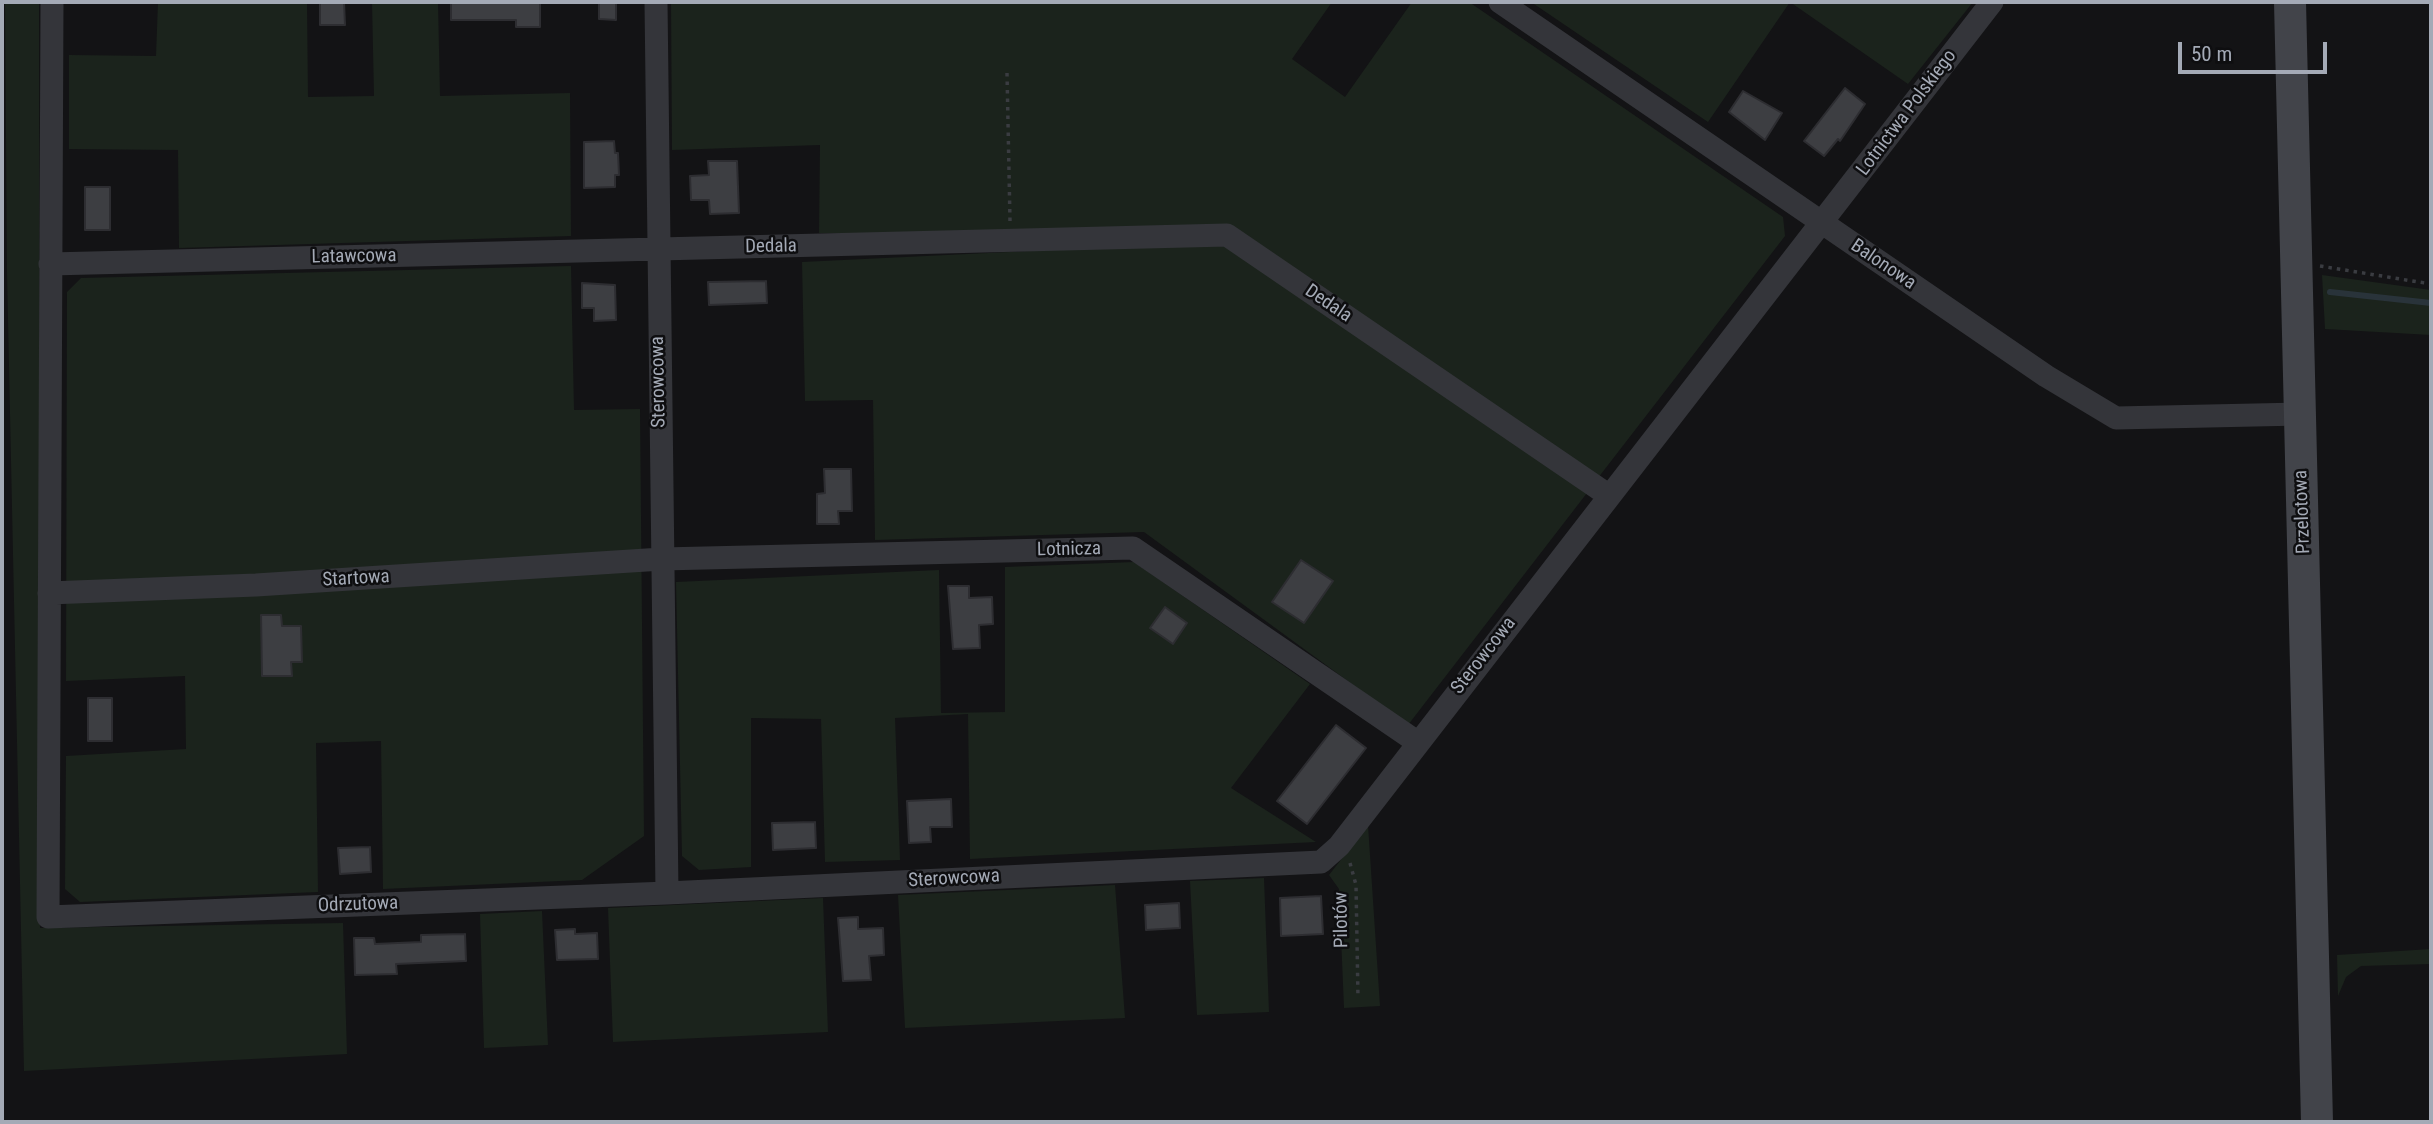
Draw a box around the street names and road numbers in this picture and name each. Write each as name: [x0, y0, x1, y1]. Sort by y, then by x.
street label: Lotnictwa Polskiego: [1852, 46, 1962, 180]
street label: Dedala: [745, 235, 797, 259]
street label: Balonowa: [1846, 235, 1920, 295]
street label: Latawcowa: [311, 245, 397, 269]
street label: Dedala: [1300, 280, 1356, 328]
street label: Sterowcowa: [647, 336, 671, 428]
street label: Przelotowa: [2290, 470, 2316, 554]
street label: Lotnicza: [1037, 538, 1101, 562]
street label: Startowa: [322, 566, 390, 592]
street label: Sterowcowa: [1447, 613, 1521, 699]
street label: Sterowcowa: [908, 865, 1000, 893]
street label: Odrzutowa: [317, 892, 399, 918]
street label: Pilotów: [1330, 892, 1354, 948]

